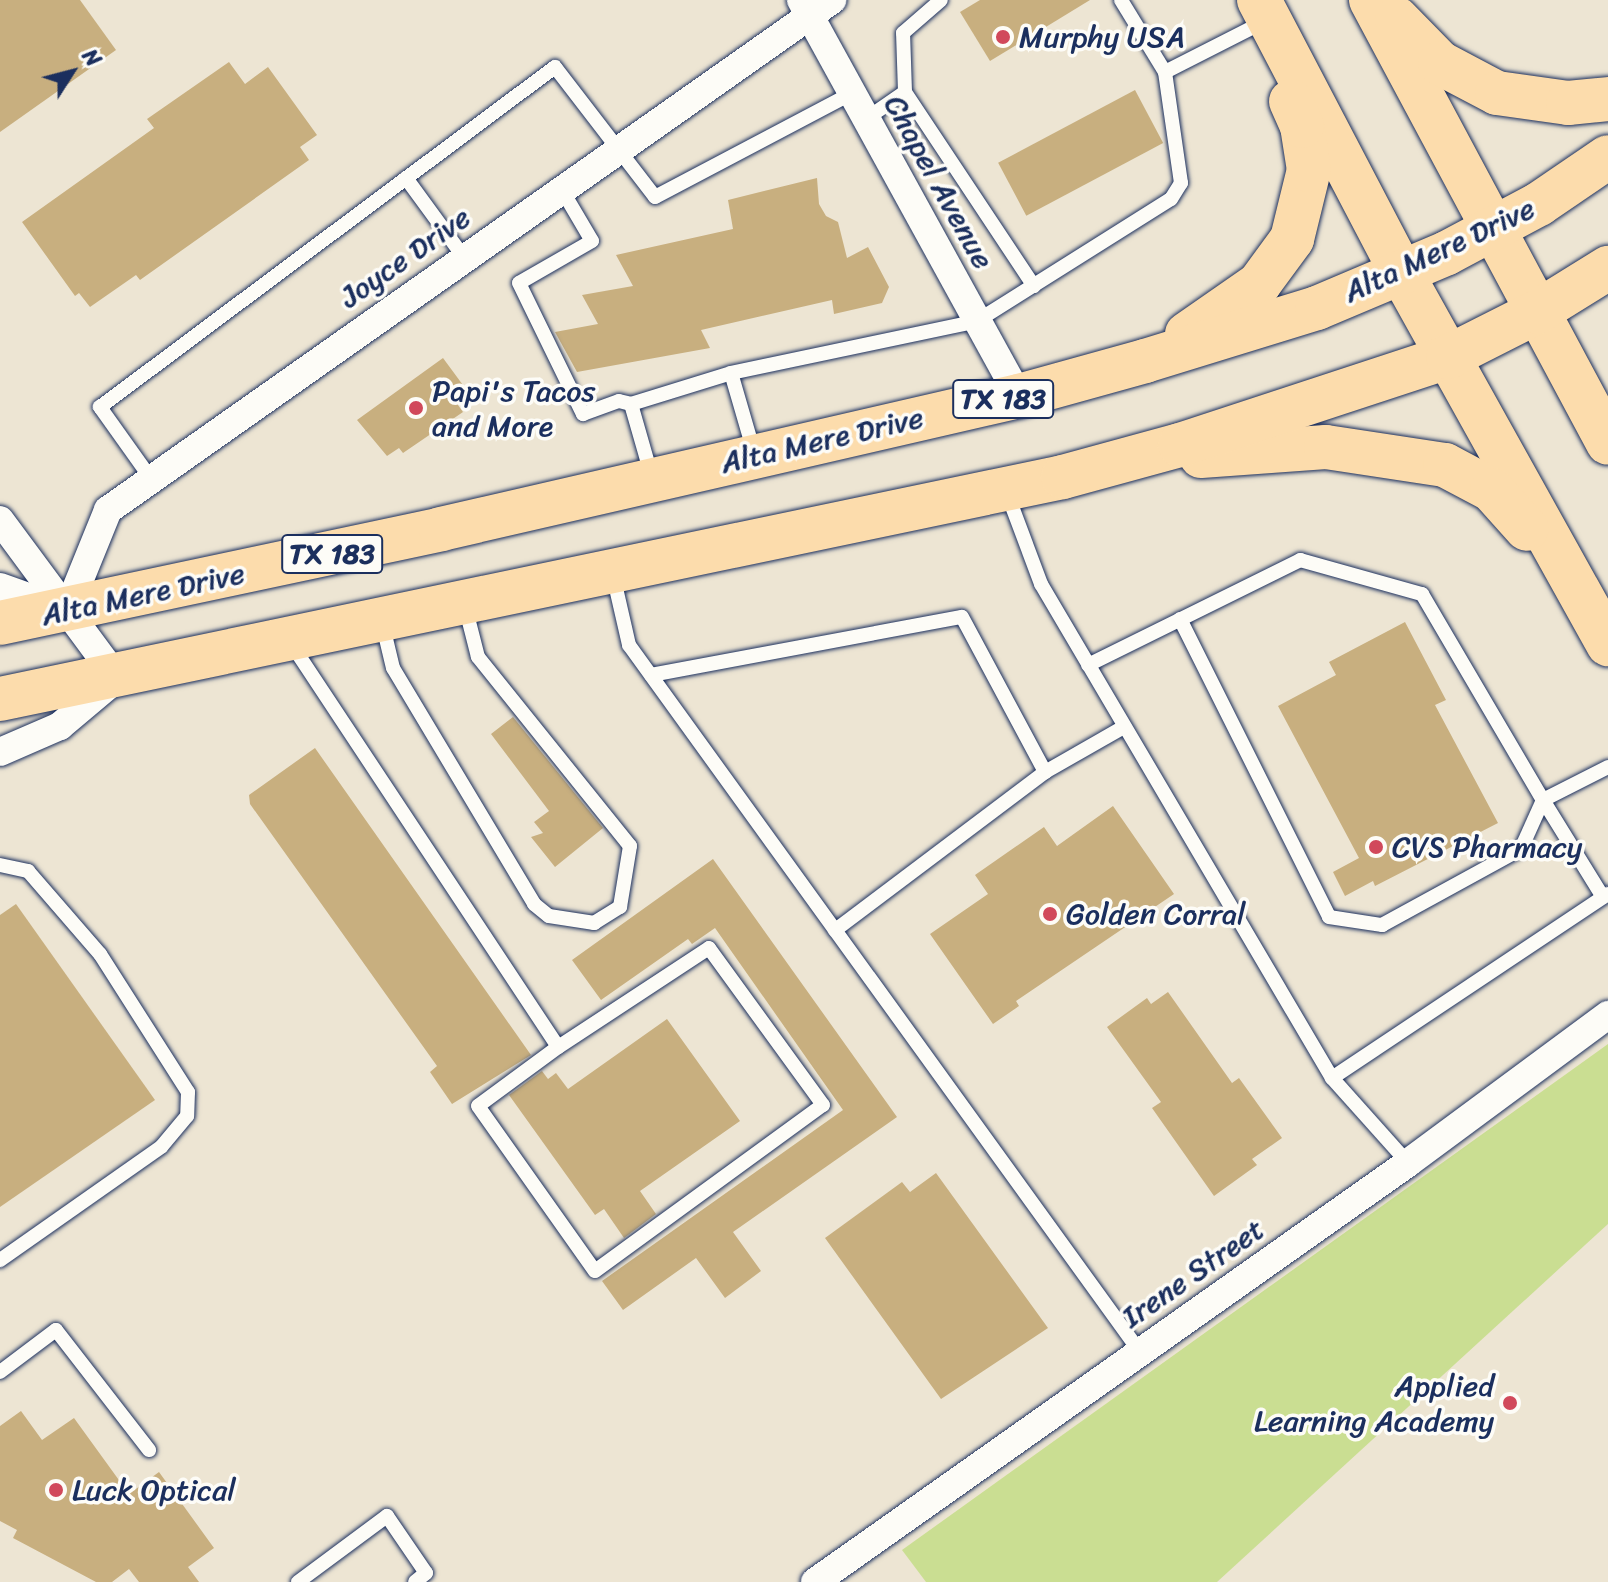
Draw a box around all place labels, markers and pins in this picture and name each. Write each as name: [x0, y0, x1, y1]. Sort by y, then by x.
place label: Murphy USA: [1019, 19, 1185, 55]
marker: Murphy USA: [994, 28, 1012, 46]
place label: Papi's Tacos and More: [432, 373, 595, 444]
marker: Papi's Tacos and More: [407, 399, 425, 417]
place label: CVS Pharmacy: [1392, 829, 1582, 865]
marker: CVS Pharmacy: [1367, 838, 1385, 856]
place label: Golden Corral: [1066, 896, 1246, 932]
marker: Golden Corral: [1041, 905, 1059, 923]
place label: Applied Learning Academy: [1254, 1368, 1494, 1438]
marker: Applied Learning Academy: [1501, 1394, 1519, 1412]
place label: Luck Optical: [72, 1472, 236, 1508]
marker: Luck Optical: [47, 1481, 65, 1499]

